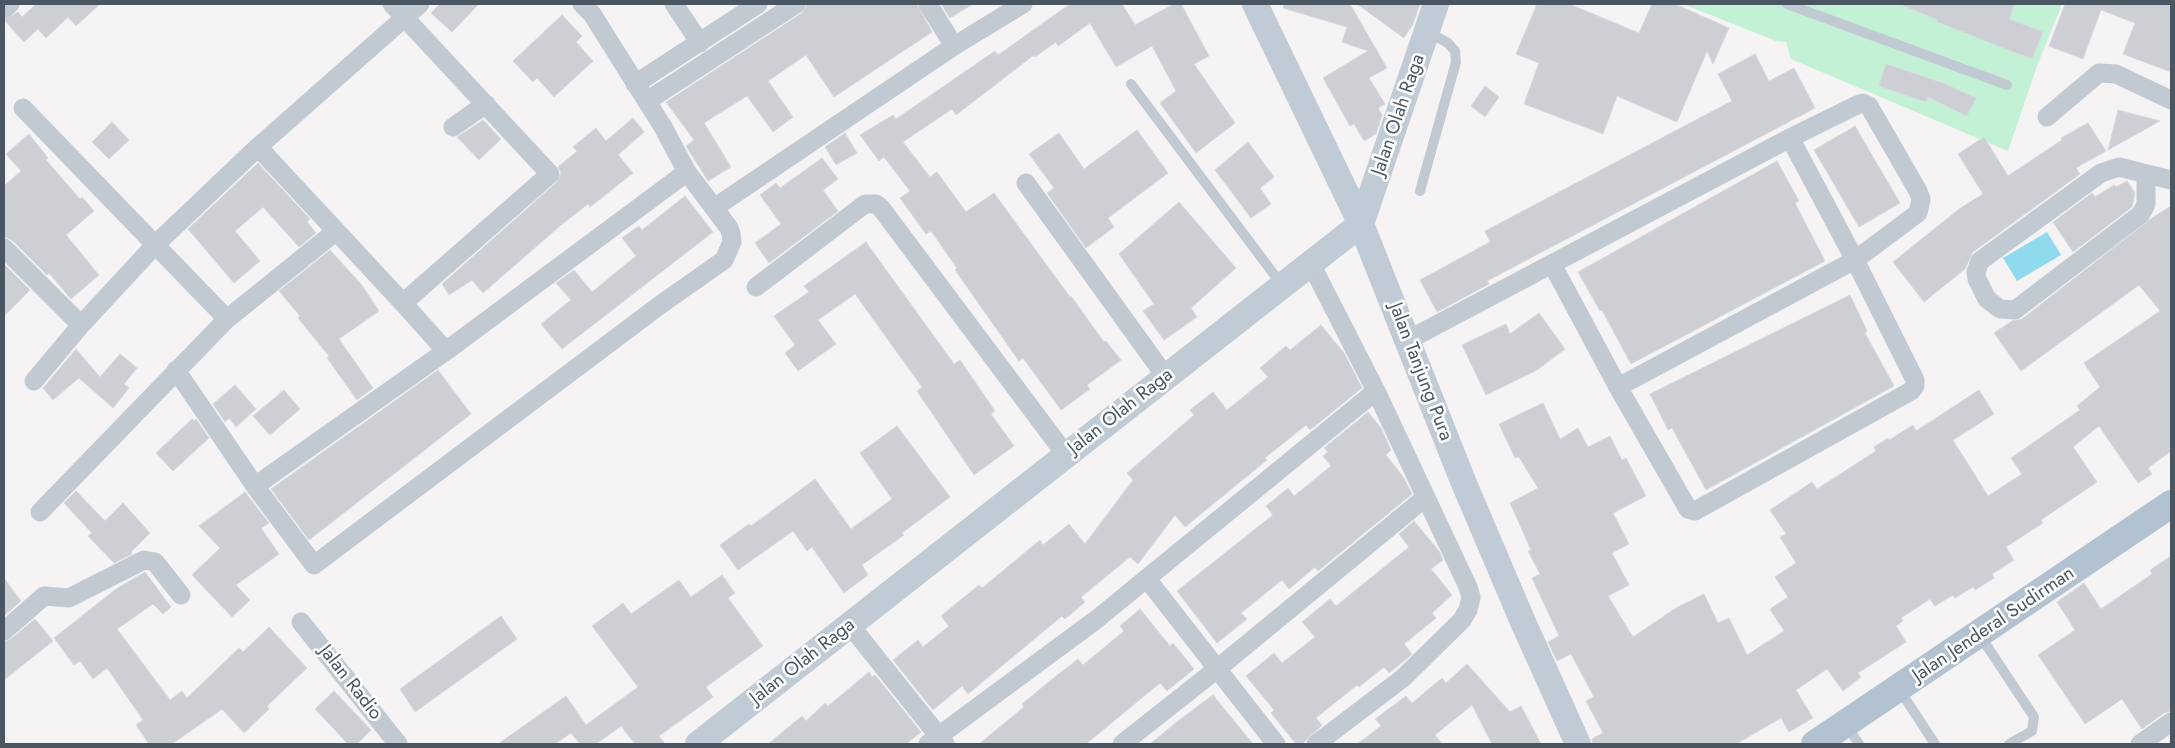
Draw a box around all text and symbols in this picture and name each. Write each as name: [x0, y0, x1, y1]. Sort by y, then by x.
street label: Jalan Olah Raga: [1368, 51, 1430, 179]
street label: Jalan Tanjung Pura: [1383, 300, 1457, 444]
street label: Jalan Olah Raga: [1064, 364, 1178, 460]
street label: Jalan Jenderal Sudirman: [1909, 562, 2079, 688]
street label: Jalan Olah Raga: [746, 614, 860, 710]
street label: Jalan Radio: [314, 641, 386, 725]

